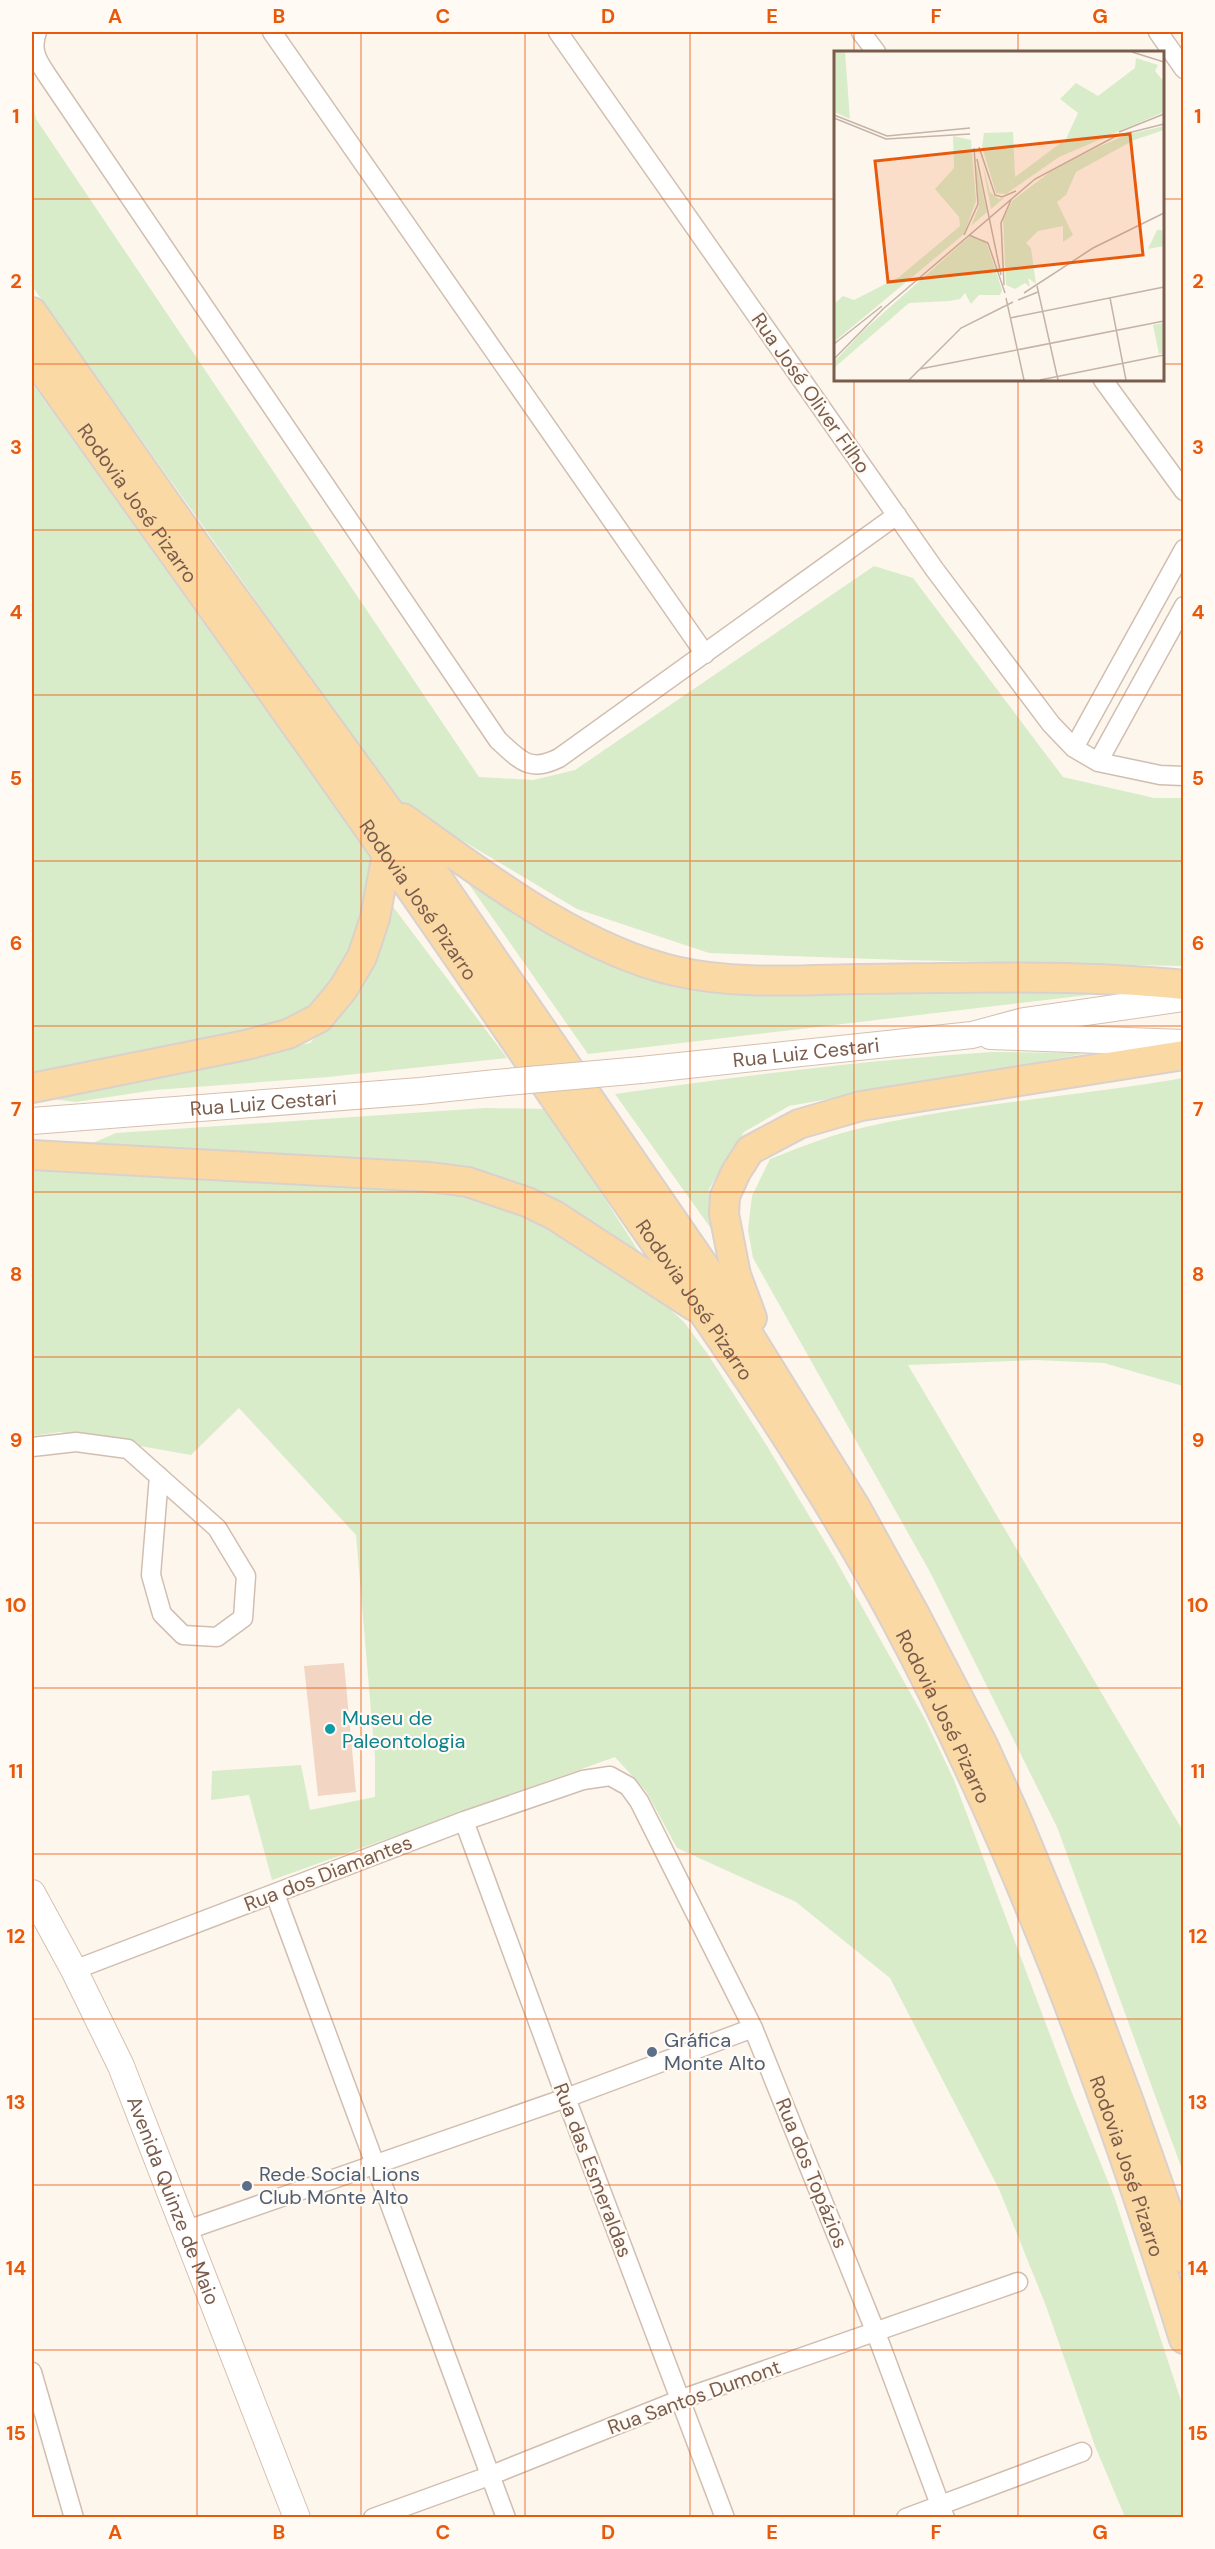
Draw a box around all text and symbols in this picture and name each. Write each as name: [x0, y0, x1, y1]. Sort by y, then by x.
text: A: [108, 3, 122, 29]
text: B: [273, 3, 285, 29]
text: C: [436, 3, 450, 29]
text: D: [601, 3, 615, 29]
text: E: [766, 3, 778, 29]
text: F: [930, 3, 942, 29]
text: G: [1092, 3, 1108, 29]
inset map: [834, 51, 1164, 381]
text: 1: [12, 103, 20, 129]
text: 1: [1194, 103, 1202, 129]
text: 2: [10, 268, 22, 294]
text: 2: [1192, 268, 1204, 294]
street label: Rua José Oliver Filho: [746, 308, 876, 478]
street label: Rodovia José Pizarro: [72, 418, 203, 588]
text: 3: [10, 434, 22, 460]
text: 3: [1192, 434, 1204, 460]
text: 4: [10, 599, 23, 625]
text: 4: [1192, 599, 1205, 625]
text: 5: [10, 765, 22, 791]
text: 5: [1192, 765, 1204, 791]
street label: Rodovia José Pizarro: [354, 814, 483, 985]
text: 6: [10, 930, 22, 956]
text: 6: [1192, 930, 1204, 956]
street label: Rua Luiz Cestari: [732, 1032, 881, 1073]
street label: Rua Luiz Cestari: [189, 1084, 338, 1122]
text: 7: [11, 1096, 22, 1122]
text: 7: [1193, 1096, 1204, 1122]
street label: Rodovia José Pizarro: [630, 1214, 759, 1386]
text: 8: [10, 1261, 22, 1287]
text: 8: [1192, 1261, 1204, 1287]
text: 9: [10, 1427, 22, 1453]
text: 9: [1192, 1427, 1204, 1453]
text: 10: [5, 1592, 27, 1618]
text: 10: [1187, 1592, 1209, 1618]
street label: Rodovia José Pizarro: [890, 1625, 997, 1807]
place label: Museu de Paleontologia: [342, 1705, 465, 1754]
marker: Museu de Paleontologia: [323, 1722, 337, 1736]
text: 11: [9, 1758, 23, 1784]
text: 11: [1191, 1758, 1205, 1784]
street label: Rua dos Diamantes: [240, 1829, 416, 1917]
text: 12: [7, 1923, 25, 1949]
text: 12: [1189, 1923, 1207, 1949]
place label: Gráfica Monte Alto: [664, 2027, 766, 2076]
marker: Gráfica Monte Alto: [645, 2045, 659, 2059]
street label: Rodovia José Pizarro: [1084, 2072, 1170, 2260]
street label: Rua das Esmeraldas: [548, 2079, 638, 2261]
text: 13: [6, 2089, 26, 2115]
text: 13: [1188, 2089, 1208, 2115]
street label: Avenida Quinze de Maio: [121, 2093, 226, 2308]
street label: Rua dos Topázios: [770, 2094, 854, 2252]
place label: Rede Social Lions Club Monte Alto: [259, 2161, 420, 2210]
marker: Rede Social Lions Club Monte Alto: [240, 2179, 254, 2193]
text: 14: [6, 2255, 26, 2281]
text: 14: [1188, 2255, 1208, 2281]
street label: Rua Santos Dumont: [604, 2354, 784, 2440]
text: 15: [6, 2420, 26, 2446]
text: 15: [1188, 2420, 1208, 2446]
text: A: [108, 2519, 122, 2545]
text: B: [273, 2519, 285, 2545]
text: C: [436, 2519, 450, 2545]
text: D: [601, 2519, 615, 2545]
text: E: [766, 2519, 778, 2545]
text: F: [930, 2519, 942, 2545]
text: G: [1092, 2519, 1108, 2545]

